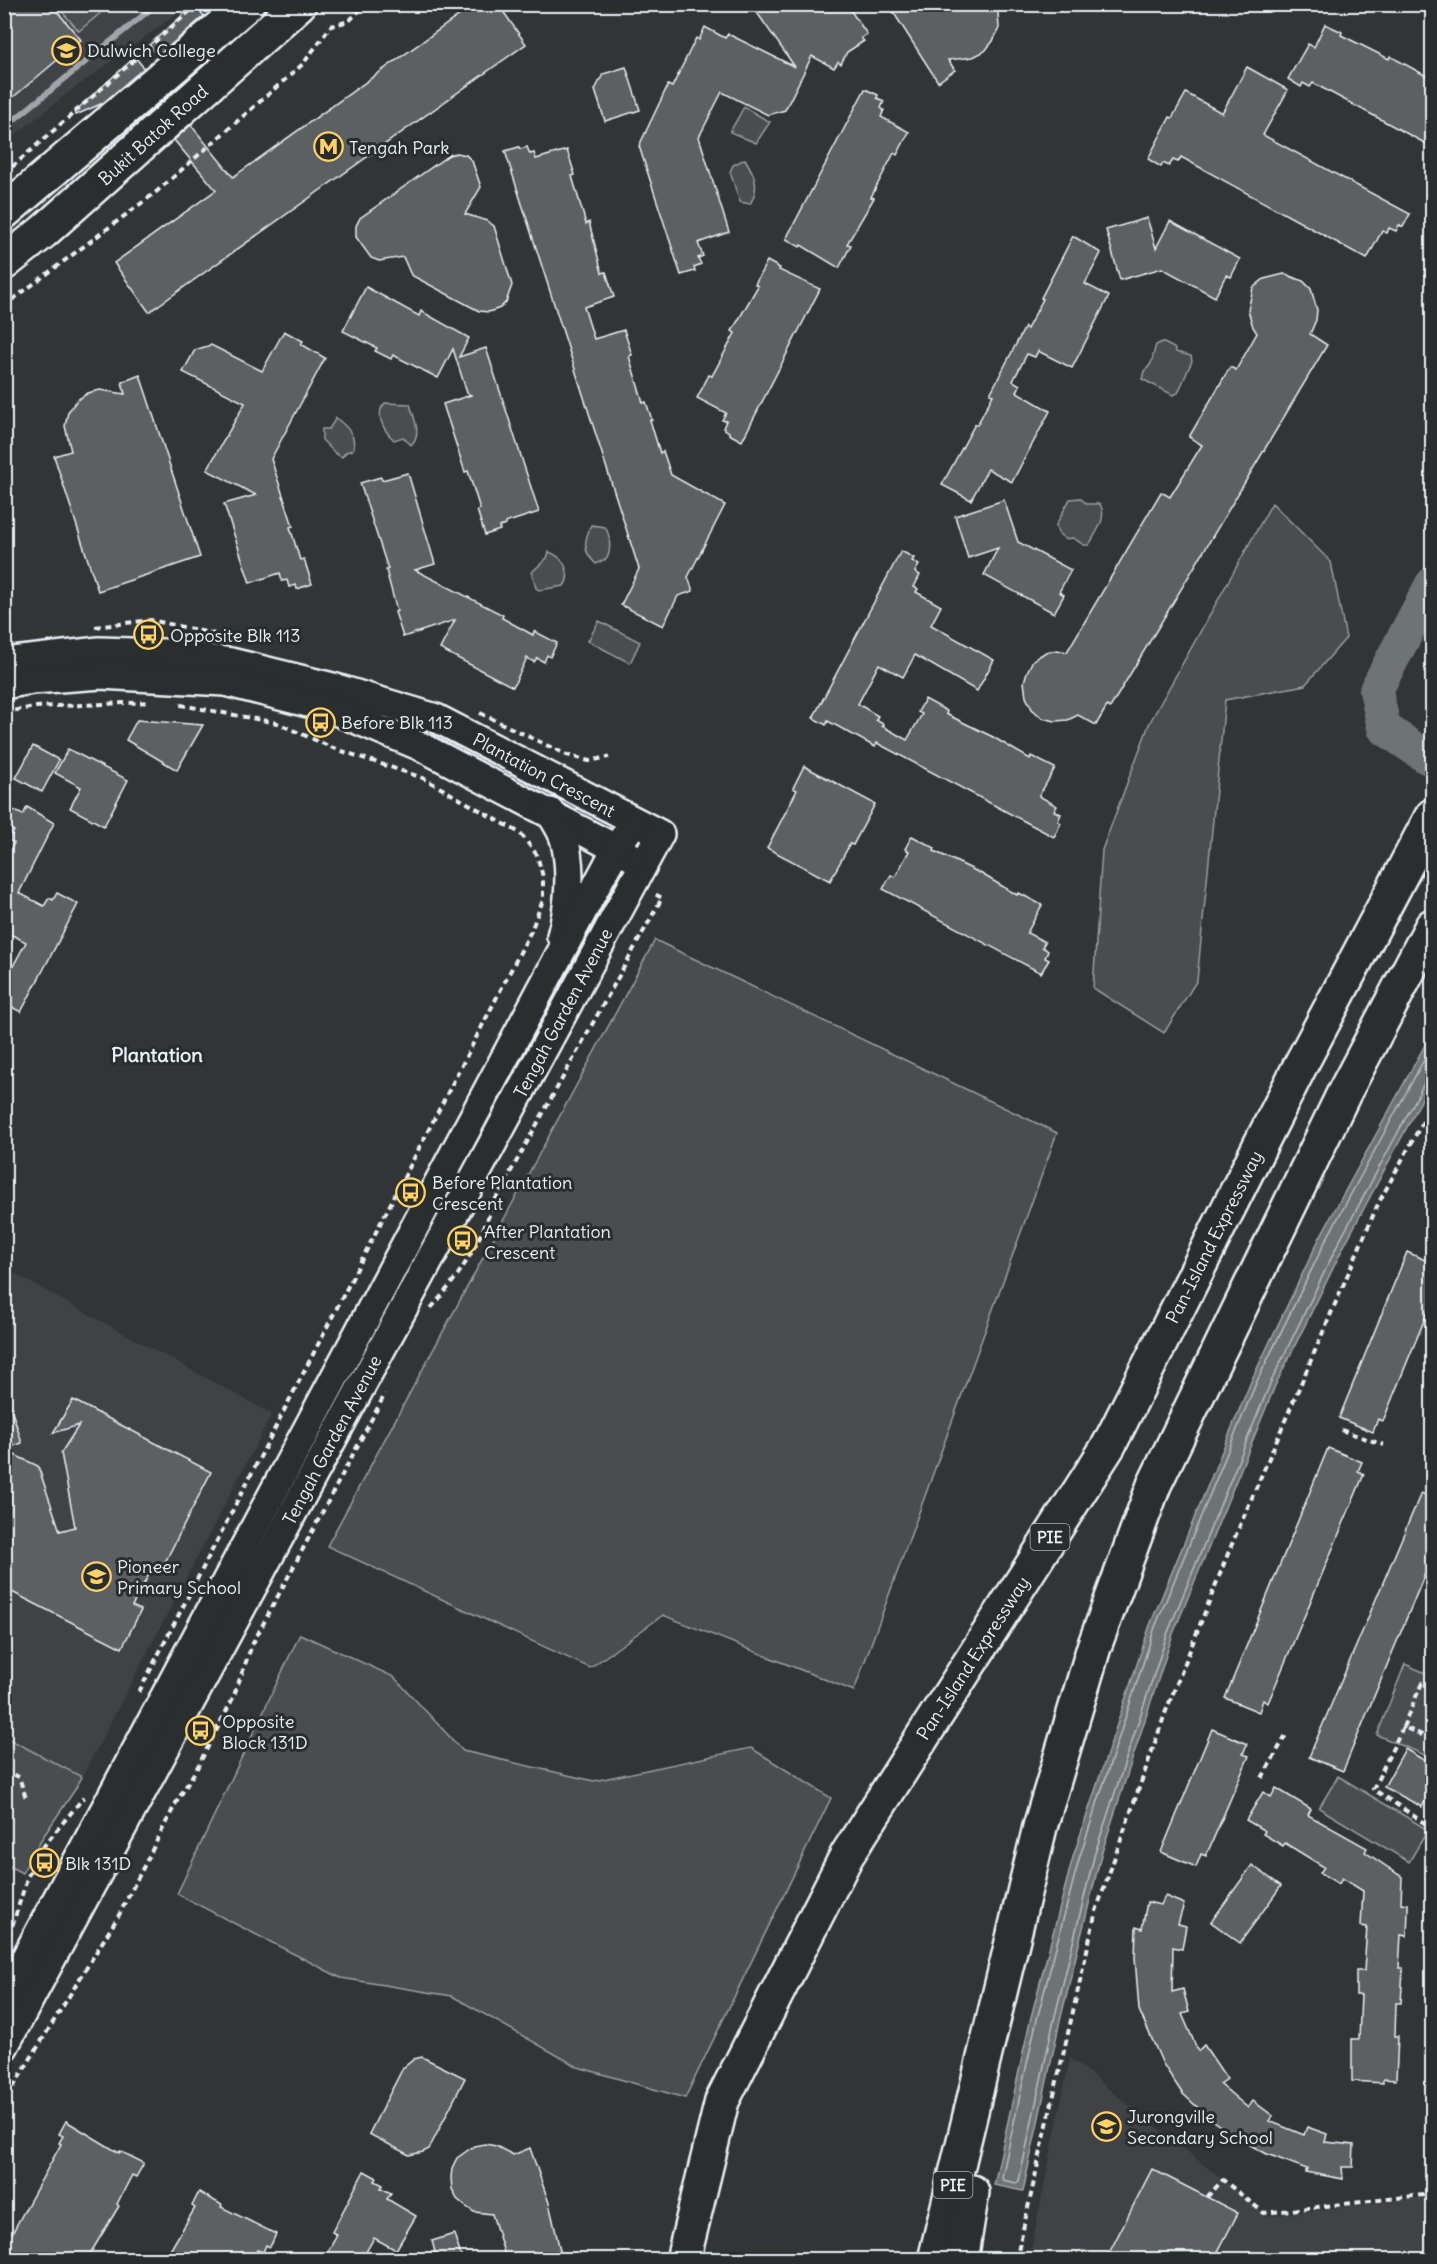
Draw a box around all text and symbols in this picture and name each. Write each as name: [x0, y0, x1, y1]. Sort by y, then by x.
school or university icon: Dulwich College: [50, 34, 82, 66]
place label: Dulwich College: [87, 39, 216, 62]
street label: Bukit Batok Road: [93, 79, 213, 190]
metro station icon: Tengah Park: [312, 131, 344, 163]
place label: Tengah Park: [349, 136, 449, 159]
bus stop icon: Opposite Blk 113: [133, 619, 165, 651]
place label: Opposite Blk 113: [170, 624, 300, 647]
bus stop icon: Before Blk 113: [304, 706, 336, 738]
place label: Before Blk 113: [341, 711, 453, 734]
street label: Plantation Crescent: [469, 728, 619, 822]
street label: Tengah Garden Avenue: [508, 924, 618, 1102]
district label: Plantation: [111, 1042, 203, 1067]
street label: Pan-Island Expressway: [1160, 1147, 1268, 1327]
place label: Before Plantation Crescent: [432, 1171, 572, 1215]
bus stop icon: Before Plantation Crescent: [395, 1176, 427, 1208]
place label: After Plantation Crescent: [484, 1220, 611, 1264]
bus stop icon: After Plantation Crescent: [447, 1225, 479, 1257]
street label: Tengah Garden Avenue: [277, 1351, 387, 1529]
road number: PIE: [1030, 1524, 1070, 1550]
place label: Pioneer Primary School: [117, 1555, 241, 1599]
school or university icon: Pioneer Primary School: [80, 1560, 112, 1592]
street label: Pan-Island Expressway: [911, 1572, 1035, 1744]
place label: Opposite Block 131D: [222, 1710, 308, 1754]
bus stop icon: Opposite Block 131D: [185, 1715, 217, 1747]
bus stop icon: Blk 131D: [28, 1847, 60, 1879]
place label: Blk 131D: [65, 1852, 131, 1875]
place label: Jurongville Secondary School: [1127, 2105, 1273, 2149]
school or university icon: Jurongville Secondary School: [1090, 2110, 1122, 2142]
road number: PIE: [934, 2172, 972, 2198]

